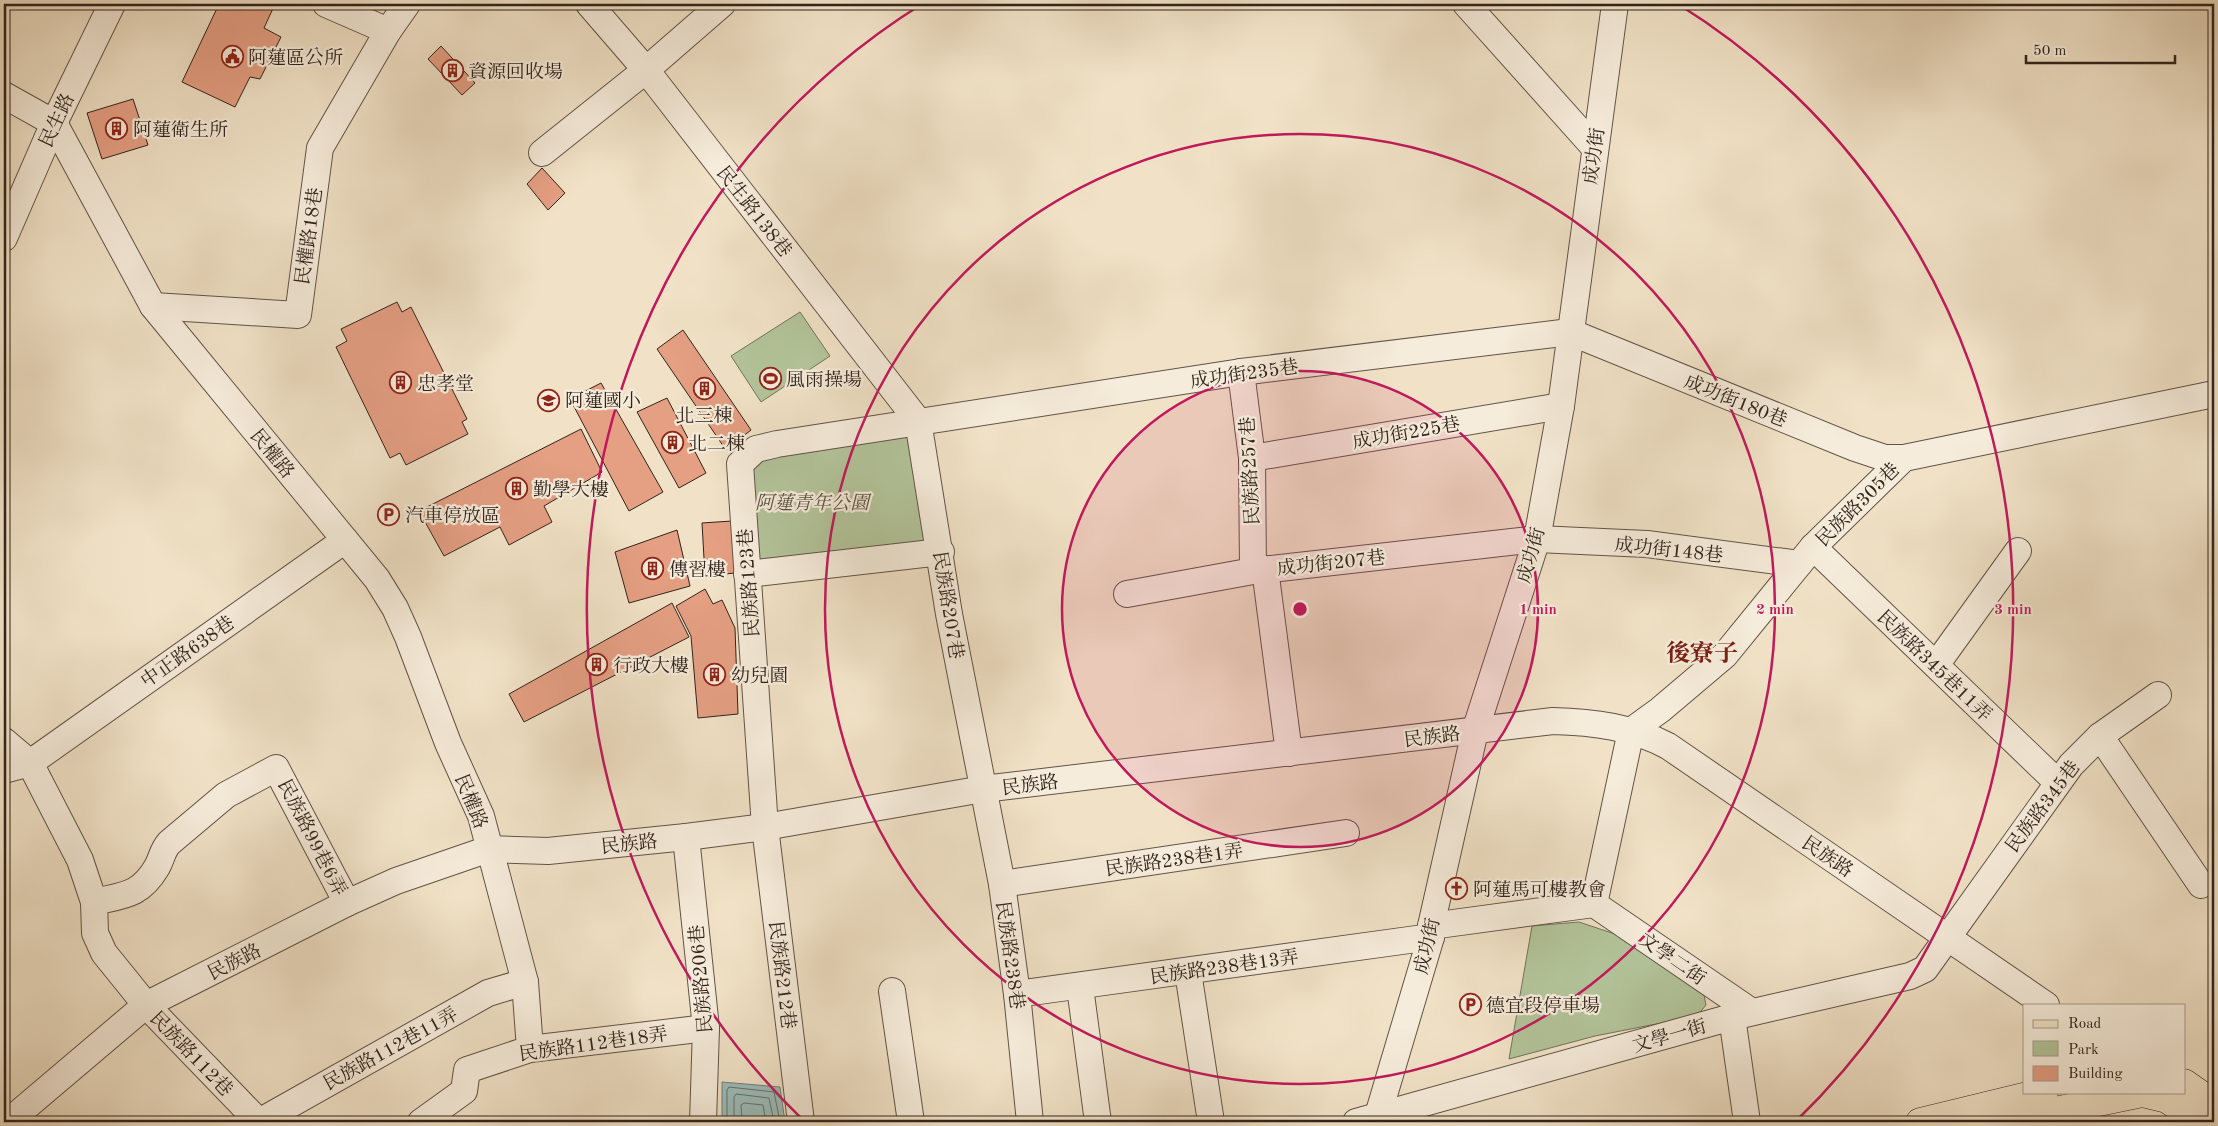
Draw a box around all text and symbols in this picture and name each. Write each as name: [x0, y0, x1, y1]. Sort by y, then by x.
scale bar: [2026, 32, 2174, 64]
text: 50 m: [2033, 44, 2067, 59]
public building icon: 阿蓮區公所: [220, 45, 244, 69]
place label: 阿蓮區公所: [248, 47, 343, 69]
building icon: 資源回收場: [440, 59, 464, 83]
place label: 資源回收場: [468, 62, 563, 83]
street label: 民生路: [35, 90, 79, 151]
building icon: 阿蓮衛生所: [105, 117, 129, 141]
place label: 阿蓮衛生所: [133, 119, 228, 141]
street label: 成功街: [1580, 127, 1609, 186]
street label: 民生路138巷: [712, 162, 796, 261]
street label: 民權路18巷: [292, 186, 327, 286]
street label: 成功街235巷: [1189, 356, 1300, 392]
sports icon: 風雨操場: [758, 367, 782, 391]
place label: 風雨操場: [786, 370, 862, 391]
building icon: 忠孝堂: [389, 371, 413, 395]
street label: 成功街180巷: [1681, 371, 1790, 432]
place label: 忠孝堂: [417, 373, 474, 395]
building icon: 北三棟: [692, 377, 716, 401]
school or university icon: 阿蓮國小: [537, 388, 561, 412]
place label: 阿蓮國小: [565, 391, 641, 412]
place label: 北三棟: [675, 406, 733, 427]
street label: 成功街225巷: [1351, 414, 1462, 453]
street label: 民族路257巷: [1237, 416, 1264, 526]
street label: 民權路: [246, 425, 298, 483]
building icon: 北二棟: [660, 431, 684, 455]
place label: 北二棟: [688, 434, 745, 455]
street label: 民族路305巷: [1812, 459, 1904, 551]
building icon: 勤學大樓: [505, 477, 529, 501]
place label: 勤學大樓: [533, 479, 609, 501]
park label: 阿蓮青年公園: [755, 492, 872, 514]
parking icon: 汽車停放區: [377, 503, 401, 527]
place label: 汽車停放區: [405, 505, 500, 527]
street label: 成功街: [1513, 525, 1549, 586]
street label: 民族路123巷: [735, 528, 764, 638]
street label: 成功街148巷: [1614, 534, 1724, 567]
street label: 成功街207巷: [1276, 547, 1386, 580]
street label: 民族路207巷: [929, 550, 966, 661]
building icon: 傳習樓: [641, 557, 665, 581]
place label: 傳習樓: [669, 560, 726, 581]
centre of rings: [1291, 600, 1309, 618]
text: 1 min: [1519, 603, 1557, 618]
text: 2 min: [1756, 603, 1794, 618]
text: 3 min: [1994, 603, 2032, 618]
street label: 民族路345巷11弄: [1873, 606, 1995, 726]
street label: 中正路638巷: [137, 612, 239, 692]
district label: 後寮子: [1666, 640, 1738, 667]
building icon: 行政大樓: [585, 653, 609, 677]
place label: 行政大樓: [613, 655, 689, 677]
building icon: 幼兒園: [703, 663, 727, 687]
place label: 幼兒園: [731, 666, 788, 687]
street label: 民族路: [1403, 724, 1462, 751]
street label: 民族路345巷: [2002, 757, 2084, 857]
street label: 民權路: [450, 771, 491, 832]
street label: 民族路: [1001, 772, 1060, 799]
street label: 民族路99巷6弄: [273, 776, 350, 900]
street label: 民族路: [600, 831, 659, 858]
street label: 民族路: [1798, 833, 1857, 882]
street label: 民族路238巷1弄: [1104, 840, 1245, 881]
church icon: 阿蓮馬可樓教會: [1445, 877, 1469, 901]
place label: 阿蓮馬可樓教會: [1473, 879, 1606, 901]
street label: 民族路238巷: [992, 900, 1028, 1011]
street label: 成功街: [1411, 916, 1444, 976]
street label: 民族路212巷: [764, 920, 799, 1031]
street label: 民族路206巷: [686, 924, 717, 1034]
street label: 文學二街: [1635, 929, 1709, 990]
street label: 民族路: [205, 940, 265, 985]
street label: 民族路238巷13弄: [1148, 947, 1300, 988]
parking icon: 德宜段停車場: [1458, 993, 1482, 1017]
place label: 德宜段停車場: [1486, 995, 1600, 1017]
street label: 民族路112巷11弄: [320, 1004, 461, 1095]
legend: [2023, 1004, 2186, 1094]
street label: 民族路112巷: [145, 1008, 236, 1101]
street label: 文學一街: [1630, 1016, 1709, 1057]
text: Road: [2068, 1017, 2102, 1032]
street label: 民族路112巷18弄: [517, 1024, 669, 1065]
text: Park: [2068, 1043, 2099, 1058]
text: Building: [2068, 1067, 2123, 1082]

